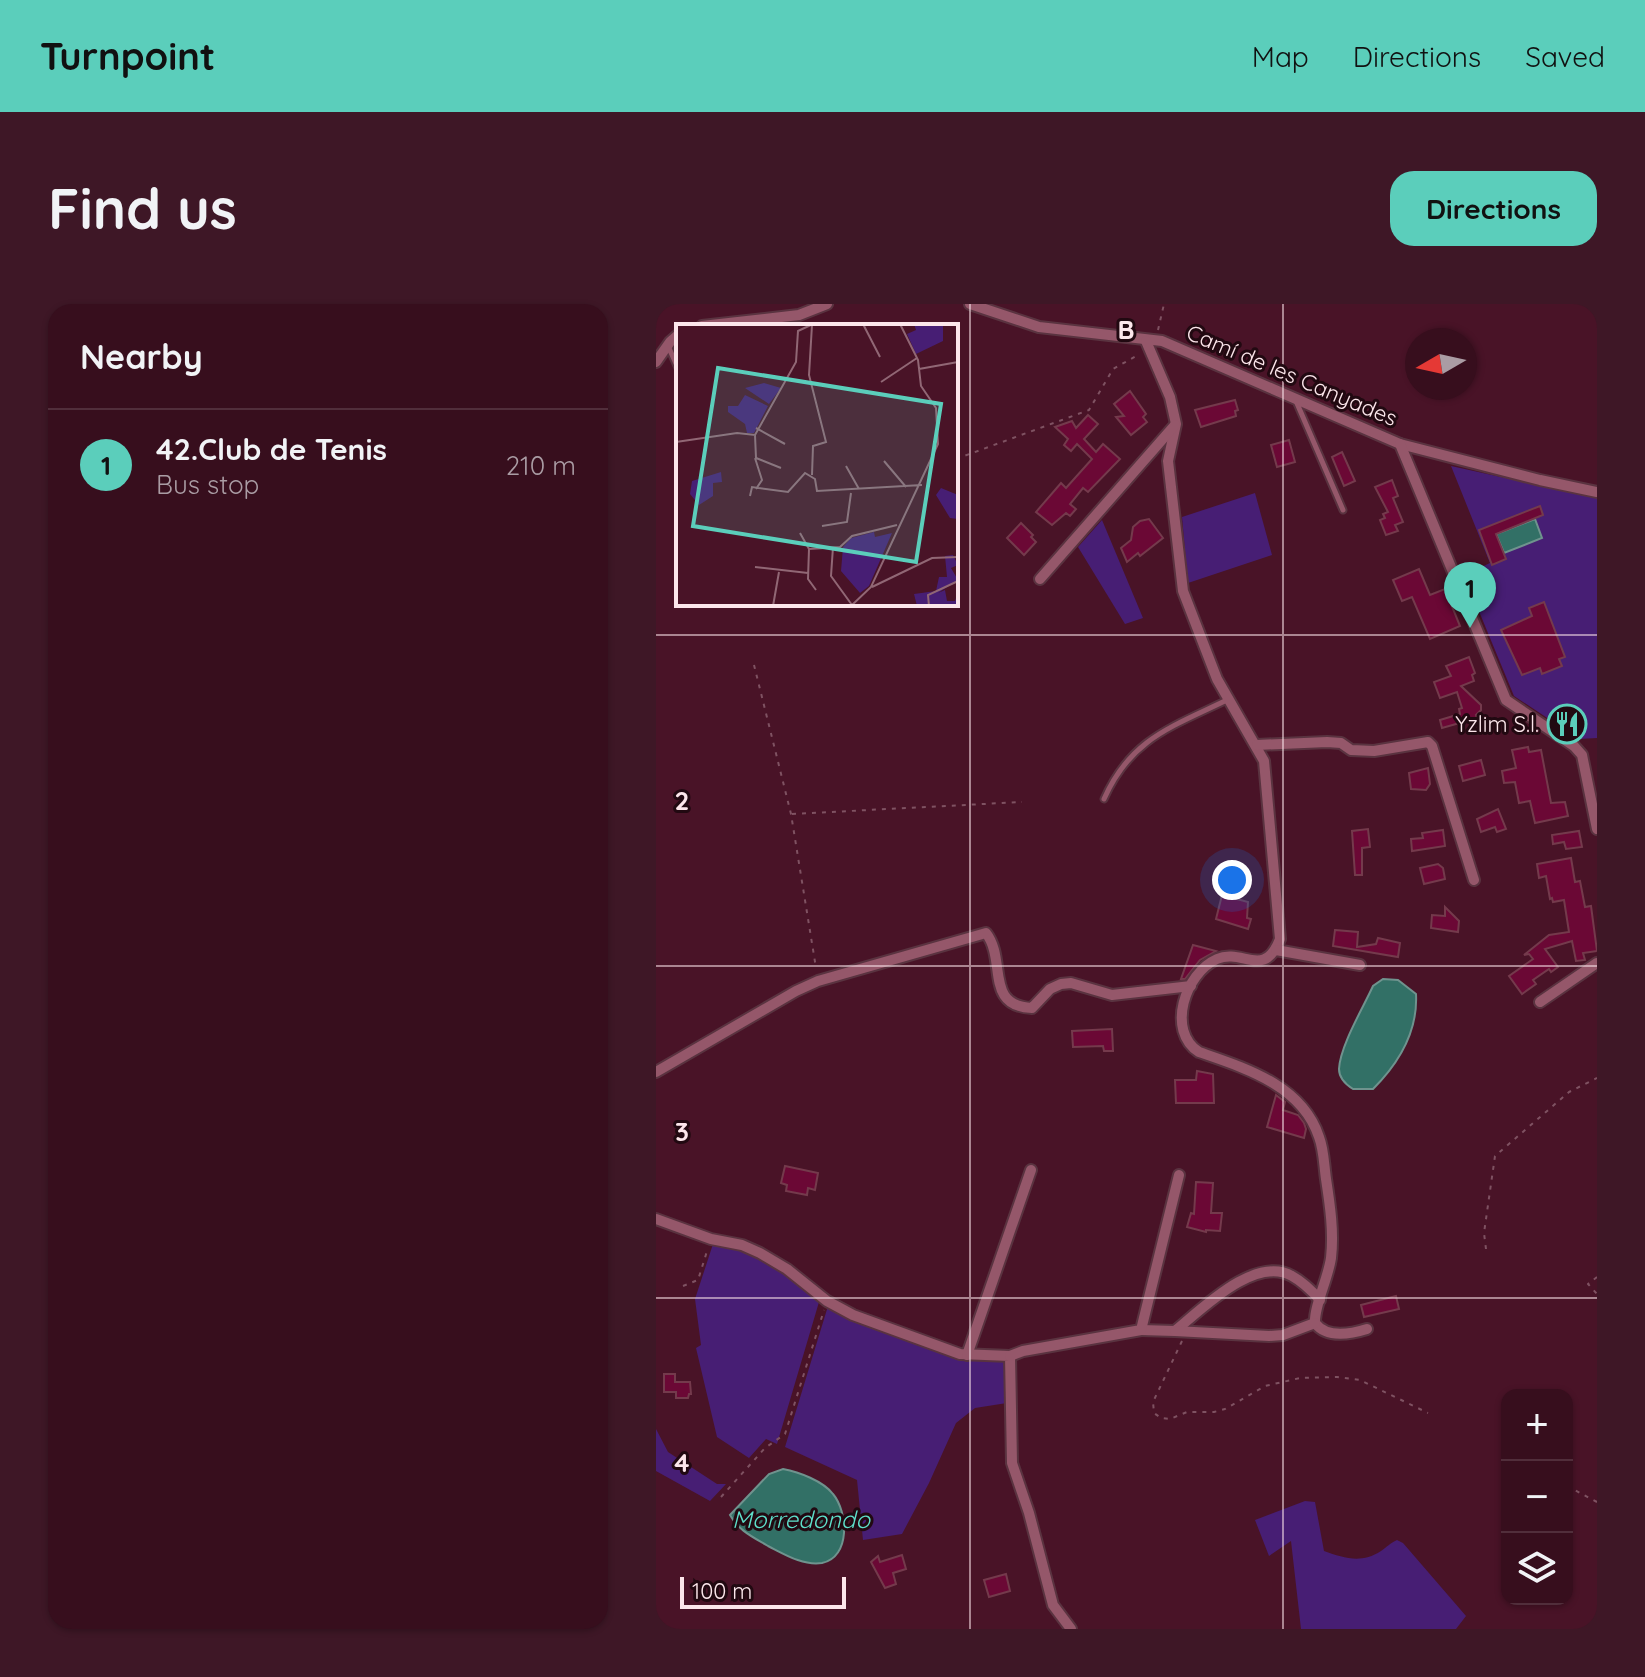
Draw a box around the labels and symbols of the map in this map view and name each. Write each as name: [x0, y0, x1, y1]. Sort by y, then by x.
text: B: [1117, 313, 1135, 346]
street label: Camí de les Canyades: [1182, 318, 1402, 432]
inset map: [676, 324, 958, 606]
north arrow: [1405, 328, 1477, 400]
pin: 1: [1444, 562, 1496, 628]
restaurant icon: Yzlim S.l.: [1546, 703, 1588, 745]
place label: Yzlim S.l.: [1455, 710, 1539, 738]
text: 2: [675, 784, 689, 817]
your location: [1212, 860, 1252, 900]
text: 3: [675, 1115, 689, 1148]
text: 4: [674, 1446, 690, 1479]
water label: Morredondo: [732, 1504, 871, 1534]
scale bar: [680, 1573, 846, 1609]

